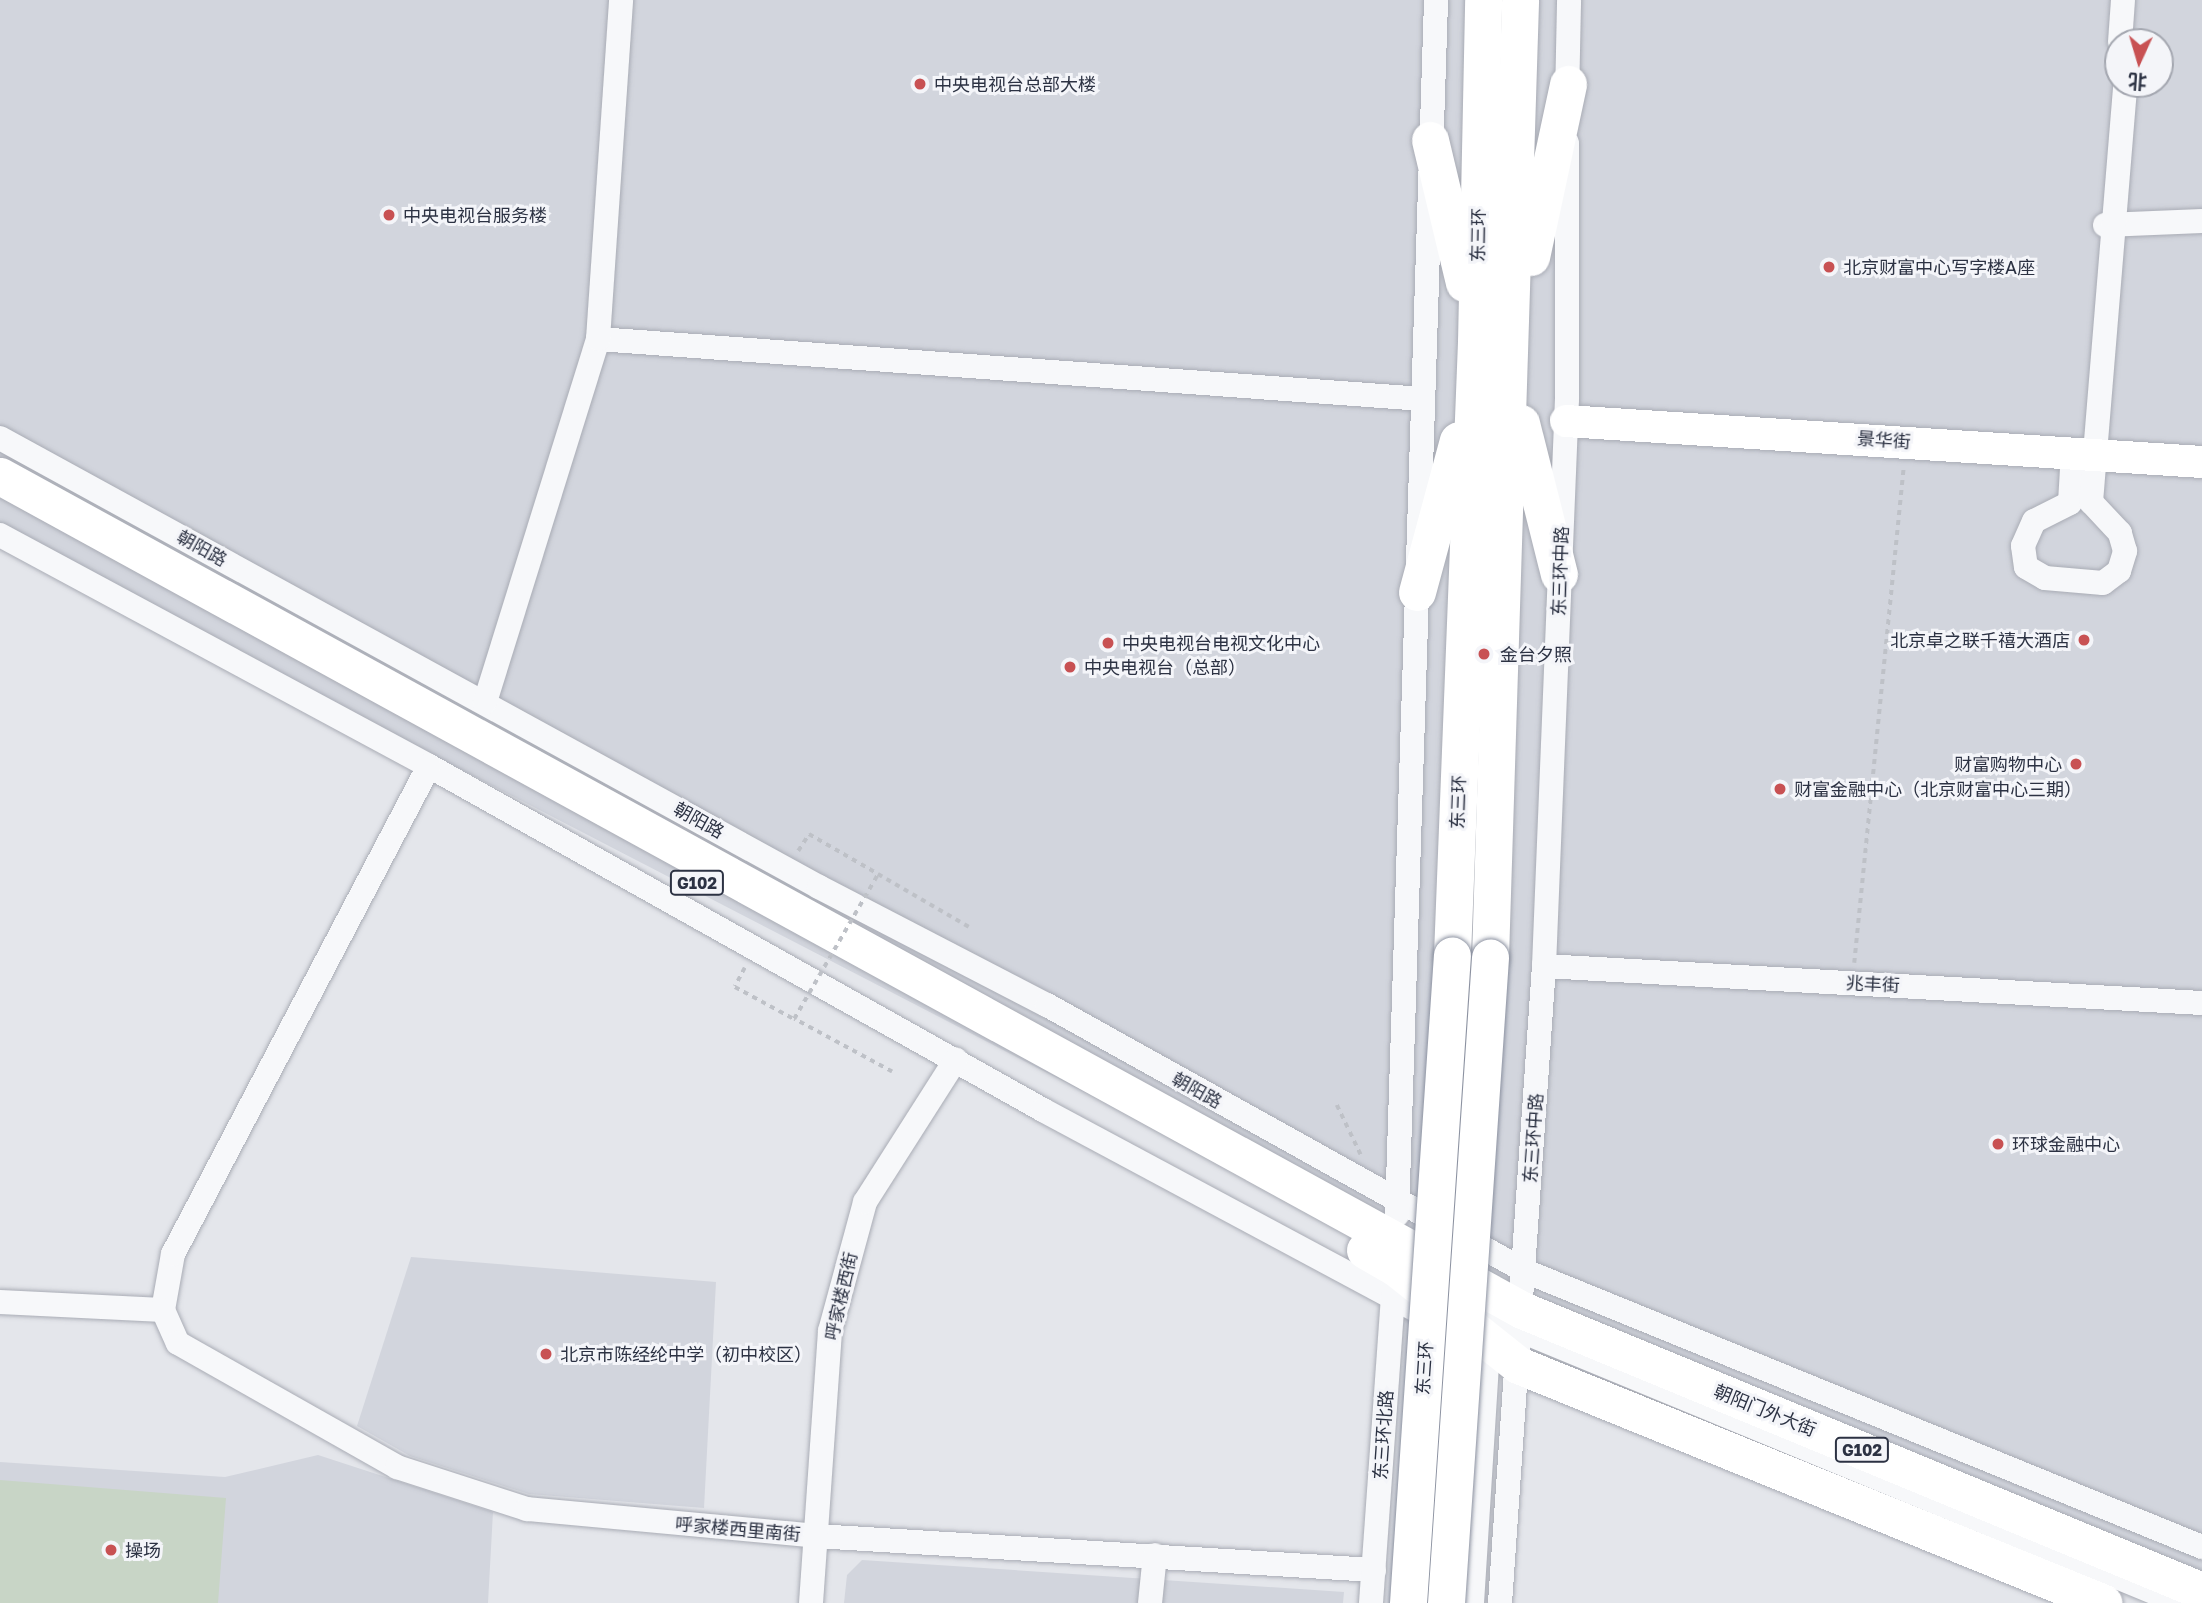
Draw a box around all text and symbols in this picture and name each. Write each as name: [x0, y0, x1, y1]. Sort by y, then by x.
north arrow: [2104, 28, 2174, 98]
text: 北: [2127, 70, 2148, 95]
place label: 中央电视台总部大楼: [934, 73, 1096, 95]
marker: 中央电视台总部大楼: [912, 76, 928, 92]
place label: 中央电视台服务楼: [403, 204, 547, 226]
marker: 中央电视台服务楼: [381, 207, 397, 223]
street label: 东三环: [1467, 208, 1489, 262]
place label: 北京财富中心写字楼A座: [1843, 256, 2035, 278]
marker: 北京财富中心写字楼A座: [1821, 259, 1837, 275]
street label: 景华街: [1856, 427, 1912, 453]
street label: 朝阳路: [173, 525, 231, 571]
street label: 东三环中路: [1548, 526, 1572, 616]
place label: 北京卓之联千禧大酒店: [1890, 629, 2070, 651]
place label: 中央电视台电视文化中心: [1122, 632, 1320, 654]
marker: 北京卓之联千禧大酒店: [2076, 632, 2092, 648]
marker: 中央电视台电视文化中心: [1100, 635, 1116, 651]
place label: 金台夕照: [1500, 643, 1572, 665]
marker: 金台夕照: [1474, 644, 1494, 664]
place label: 中央电视台（总部）: [1084, 656, 1246, 678]
marker: 中央电视台（总部）: [1062, 659, 1078, 675]
place label: 财富购物中心: [1954, 753, 2062, 775]
marker: 财富购物中心: [2068, 756, 2084, 772]
street label: 东三环: [1446, 775, 1470, 829]
place label: 财富金融中心（北京财富中心三期）: [1794, 778, 2082, 800]
marker: 财富金融中心（北京财富中心三期）: [1772, 781, 1788, 797]
street label: 朝阳路: [670, 797, 728, 843]
road number: G102: [669, 870, 725, 896]
street label: 兆丰街: [1845, 972, 1901, 996]
street label: 朝阳路: [1168, 1067, 1226, 1113]
street label: 东三环中路: [1519, 1092, 1547, 1184]
place label: 环球金融中心: [2012, 1133, 2120, 1155]
marker: 环球金融中心: [1990, 1136, 2006, 1152]
street label: 呼家楼西街: [820, 1250, 862, 1342]
street label: 东三环: [1411, 1340, 1437, 1396]
place label: 北京市陈经纶中学（初中校区）: [560, 1343, 812, 1365]
marker: 北京市陈经纶中学（初中校区）: [538, 1346, 554, 1362]
street label: 朝阳门外大街: [1711, 1380, 1819, 1440]
street label: 东三环北路: [1369, 1389, 1397, 1481]
road number: G102: [1834, 1438, 1890, 1462]
street label: 呼家楼西里南街: [674, 1513, 802, 1545]
place label: 操场: [125, 1539, 161, 1561]
marker: 操场: [103, 1542, 119, 1558]

